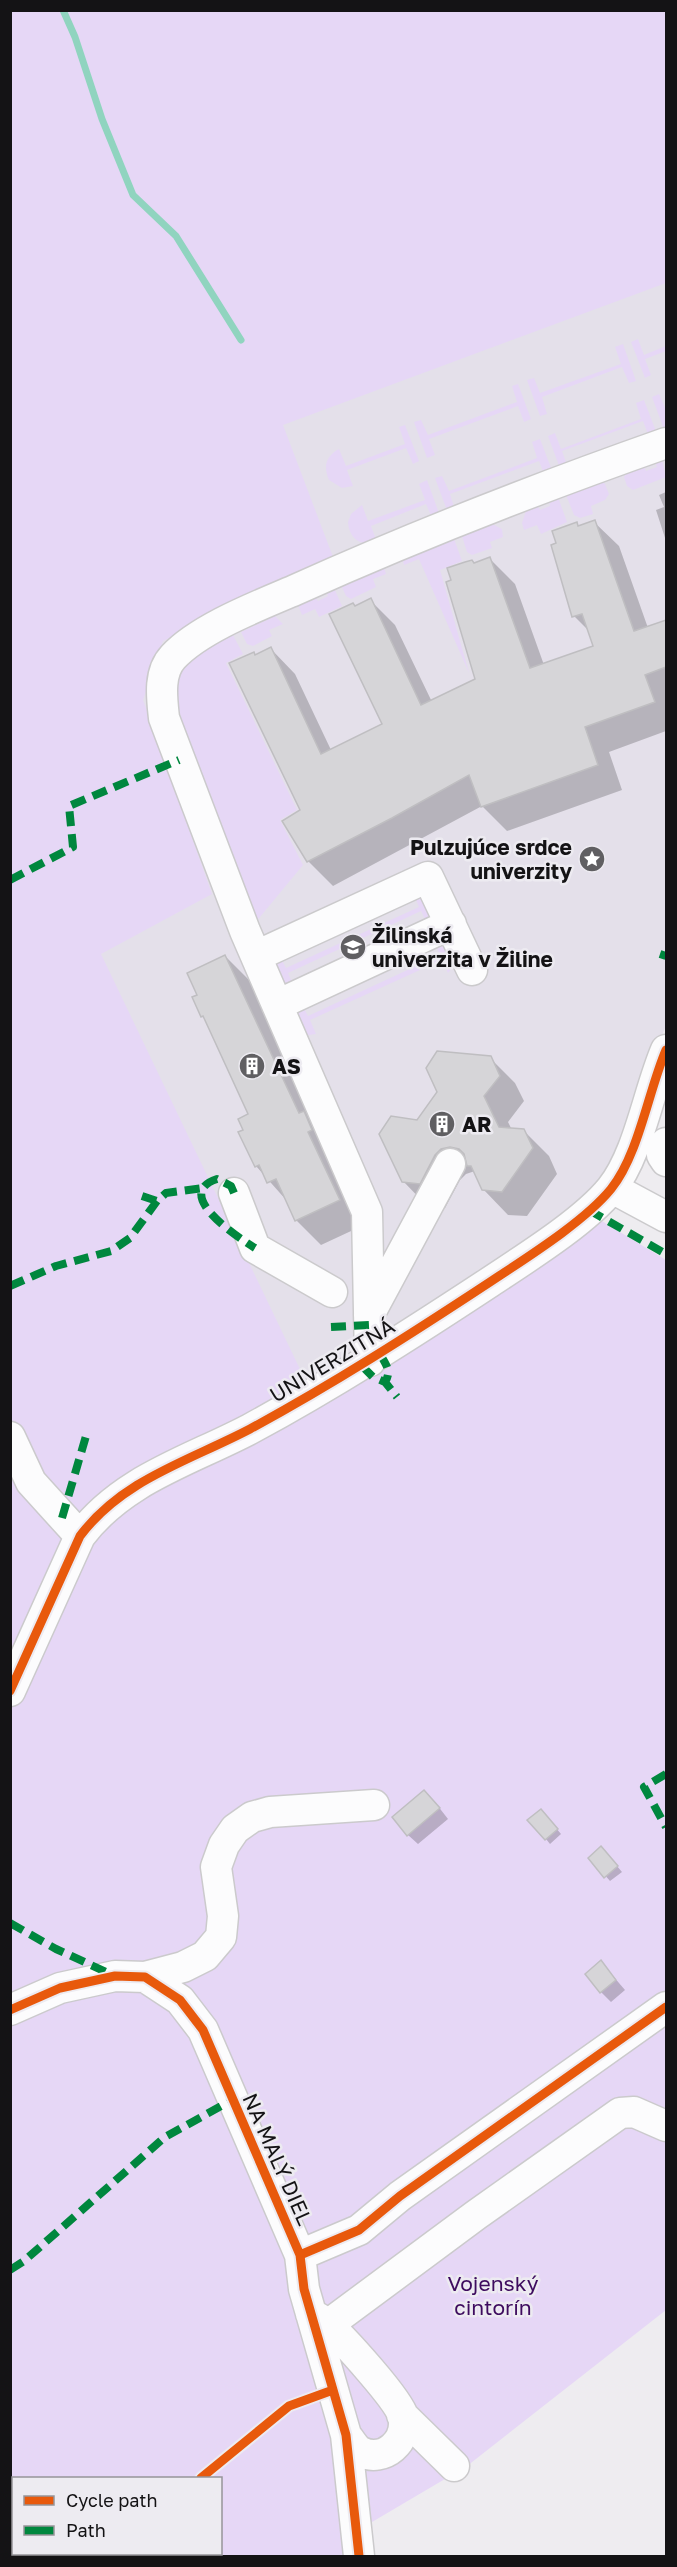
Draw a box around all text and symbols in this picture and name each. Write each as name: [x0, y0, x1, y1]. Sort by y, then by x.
place label: Pulzujúce srdce univerzity: [410, 834, 572, 884]
place icon: Pulzujúce srdce univerzity: [577, 844, 607, 874]
place label: Žilinská univerzita v Žiline: [372, 922, 553, 972]
school or university icon: Žilinská univerzita v Žiline: [338, 932, 368, 962]
building icon: AS: [237, 1051, 267, 1081]
place label: AS: [272, 1053, 301, 1079]
building icon: AR: [427, 1109, 457, 1139]
place label: AR: [462, 1111, 492, 1137]
street label: UNIVERZITNÁ: [265, 1312, 399, 1408]
street label: NA MALÝ DIEL: [237, 2089, 319, 2229]
park label: Vojenský cintorín: [447, 2270, 539, 2320]
legend: [12, 2477, 222, 2555]
text: Cycle path: [66, 2489, 158, 2511]
text: Path: [66, 2519, 106, 2541]

